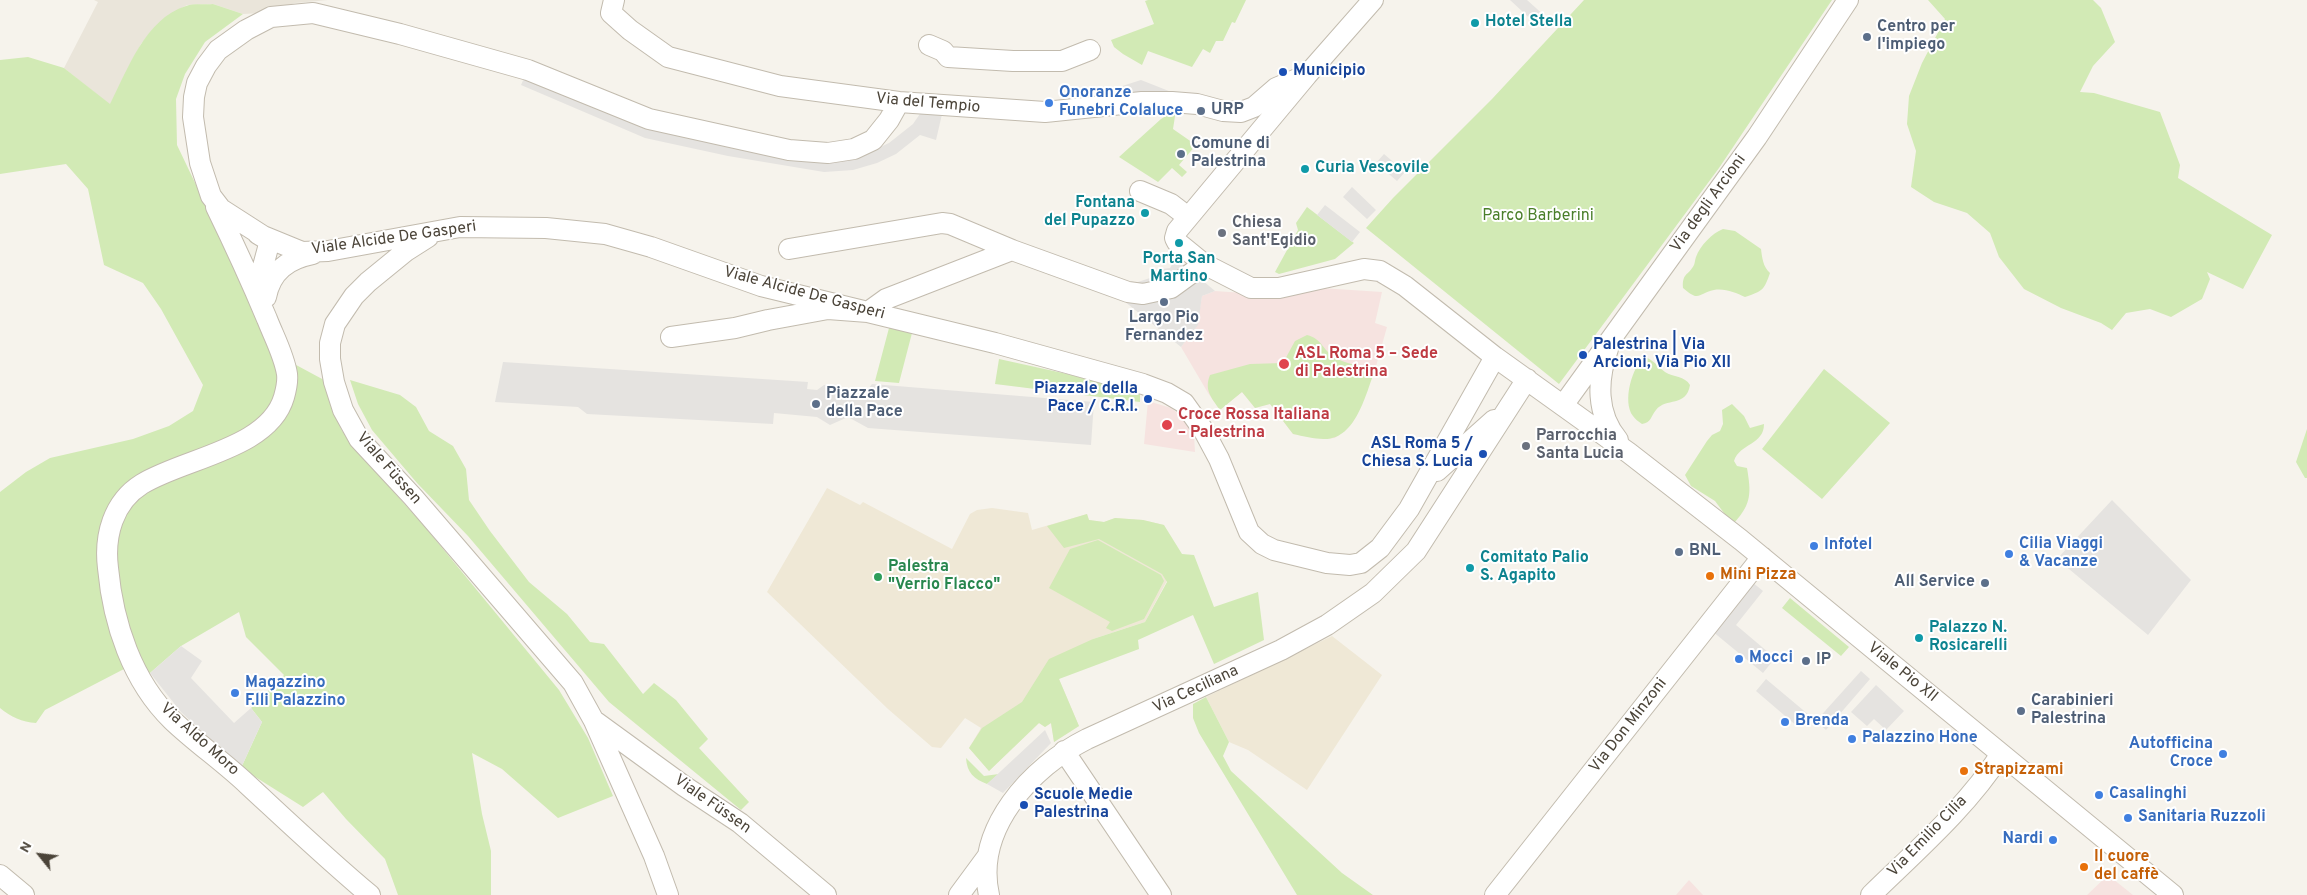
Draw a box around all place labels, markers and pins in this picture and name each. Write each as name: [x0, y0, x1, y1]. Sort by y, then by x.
place label: Hotel Stella: [1485, 13, 1572, 33]
marker: Hotel Stella: [1469, 17, 1481, 29]
place label: Centro per l'impiego: [1877, 18, 1955, 56]
marker: Centro per l'impiego: [1861, 31, 1873, 43]
place label: Municipio: [1293, 62, 1365, 82]
marker: Municipio: [1277, 66, 1289, 78]
place label: Onoranze Funebri Colaluce: [1059, 84, 1183, 122]
marker: Onoranze Funebri Colaluce: [1043, 97, 1055, 109]
place label: URP: [1211, 101, 1244, 121]
marker: URP: [1195, 105, 1207, 117]
place label: Comune di Palestrina: [1191, 135, 1270, 173]
marker: Comune di Palestrina: [1175, 148, 1187, 160]
place label: Curia Vescovile: [1315, 159, 1429, 179]
marker: Curia Vescovile: [1299, 163, 1311, 175]
place label: Fontana del Pupazzo: [1044, 194, 1135, 232]
marker: Fontana del Pupazzo: [1139, 207, 1151, 219]
place label: Chiesa Sant'Egidio: [1232, 214, 1316, 252]
marker: Chiesa Sant'Egidio: [1216, 227, 1228, 239]
marker: Porta San Martino: [1173, 237, 1185, 249]
place label: Porta San Martino: [1142, 250, 1216, 288]
marker: Largo Pio Fernandez: [1158, 296, 1170, 308]
place label: Largo Pio Fernandez: [1125, 309, 1203, 347]
place label: Palestrina | Via Arcioni, Via Pio XII: [1593, 336, 1731, 374]
place label: ASL Roma 5 – Sede di Palestrina: [1295, 345, 1438, 383]
marker: Palestrina | Via Arcioni, Via Pio XII: [1577, 349, 1589, 361]
marker: ASL Roma 5 – Sede di Palestrina: [1277, 357, 1291, 371]
place label: Piazzale della Pace / C.R.I.: [1034, 380, 1138, 418]
place label: Piazzale della Pace: [826, 385, 903, 423]
marker: Piazzale della Pace / C.R.I.: [1142, 393, 1154, 405]
marker: Piazzale della Pace: [810, 398, 822, 410]
place label: Croce Rossa Italiana – Palestrina: [1178, 406, 1330, 444]
marker: Croce Rossa Italiana – Palestrina: [1160, 418, 1174, 432]
place label: Parrocchia Santa Lucia: [1536, 427, 1624, 465]
place label: ASL Roma 5 / Chiesa S. Lucia: [1362, 435, 1473, 473]
marker: Parrocchia Santa Lucia: [1520, 440, 1532, 452]
marker: ASL Roma 5 / Chiesa S. Lucia: [1477, 448, 1489, 460]
place label: Cilia Viaggi & Vacanze: [2019, 535, 2103, 573]
place label: Infotel: [1824, 536, 1872, 556]
marker: Infotel: [1808, 540, 1820, 552]
place label: BNL: [1689, 542, 1720, 562]
marker: BNL: [1673, 546, 1685, 558]
marker: Cilia Viaggi & Vacanze: [2003, 548, 2015, 560]
place label: Comitato Palio S. Agapito: [1480, 549, 1589, 587]
place label: Palestra "Verrio Flacco": [888, 558, 1000, 596]
marker: Comitato Palio S. Agapito: [1464, 562, 1476, 574]
place label: Mini Pizza: [1720, 566, 1797, 586]
marker: Mini Pizza: [1704, 570, 1716, 582]
marker: Palestra "Verrio Flacco": [872, 571, 884, 583]
place label: All Service: [1894, 573, 1975, 593]
marker: All Service: [1979, 577, 1991, 589]
place label: Palazzo N. Rosicarelli: [1929, 619, 2007, 657]
marker: Palazzo N. Rosicarelli: [1913, 632, 1925, 644]
place label: Mocci: [1749, 649, 1793, 669]
place label: IP: [1816, 651, 1831, 671]
marker: Mocci: [1733, 653, 1745, 665]
marker: IP: [1800, 655, 1812, 667]
place label: Magazzino F.lli Palazzino: [245, 674, 346, 712]
marker: Magazzino F.lli Palazzino: [229, 687, 241, 699]
place label: Carabinieri Palestrina: [2031, 692, 2113, 730]
marker: Carabinieri Palestrina: [2015, 705, 2027, 717]
place label: Brenda: [1795, 712, 1849, 732]
marker: Brenda: [1779, 716, 1791, 728]
place label: Palazzino Hone: [1862, 729, 1978, 749]
marker: Palazzino Hone: [1846, 733, 1858, 745]
place label: Autofficina Croce: [2129, 735, 2213, 773]
marker: Autofficina Croce: [2217, 748, 2229, 760]
place label: Strapizzami: [1974, 761, 2064, 781]
marker: Strapizzami: [1958, 765, 1970, 777]
place label: Casalinghi: [2109, 785, 2187, 805]
place label: Scuole Medie Palestrina: [1034, 786, 1133, 824]
marker: Casalinghi: [2093, 789, 2105, 801]
marker: Scuole Medie Palestrina: [1018, 799, 1030, 811]
place label: Sanitaria Ruzzoli: [2138, 808, 2266, 828]
marker: Sanitaria Ruzzoli: [2122, 812, 2134, 824]
place label: Nardi: [2002, 830, 2043, 850]
marker: Nardi: [2047, 834, 2059, 846]
place label: Il cuore del caffè: [2094, 848, 2159, 886]
marker: Il cuore del caffè: [2078, 861, 2090, 873]

